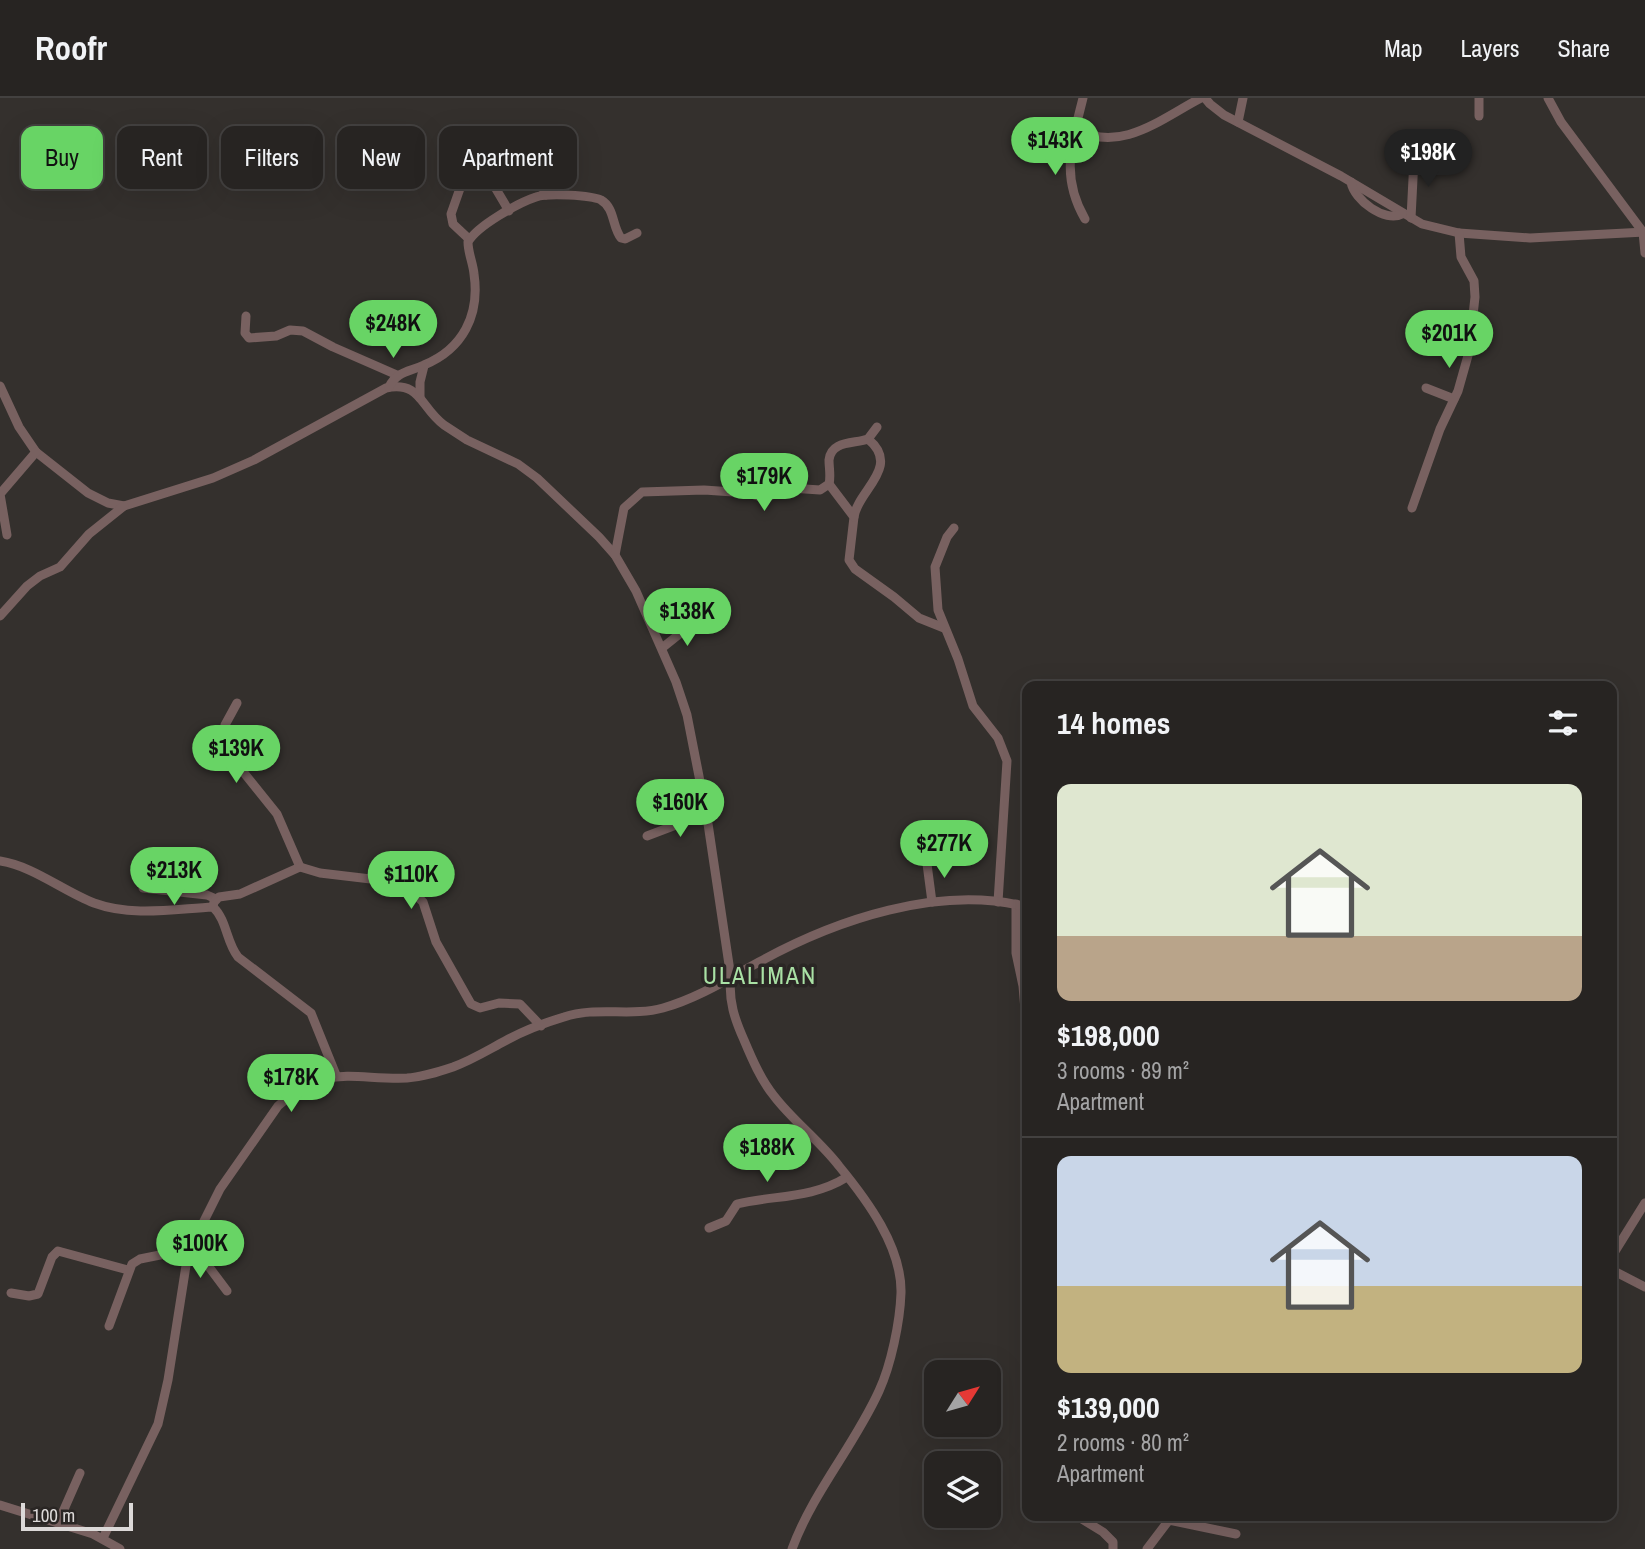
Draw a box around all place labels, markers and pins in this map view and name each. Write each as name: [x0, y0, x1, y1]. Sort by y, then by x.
pin: $143K: [1006, 118, 1104, 177]
pin: $198K: [1379, 130, 1477, 189]
pin: $248K: [344, 300, 442, 360]
pin: $201K: [1400, 310, 1498, 370]
pin: $179K: [715, 454, 813, 513]
pin: $138K: [638, 588, 736, 648]
pin: $139K: [187, 726, 285, 785]
pin: $160K: [631, 780, 729, 839]
pin: $277K: [895, 820, 993, 880]
pin: $213K: [125, 848, 223, 907]
pin: $110K: [362, 852, 460, 911]
pin: $178K: [242, 1054, 340, 1114]
pin: $188K: [718, 1124, 816, 1184]
pin: $100K: [151, 1220, 249, 1280]

